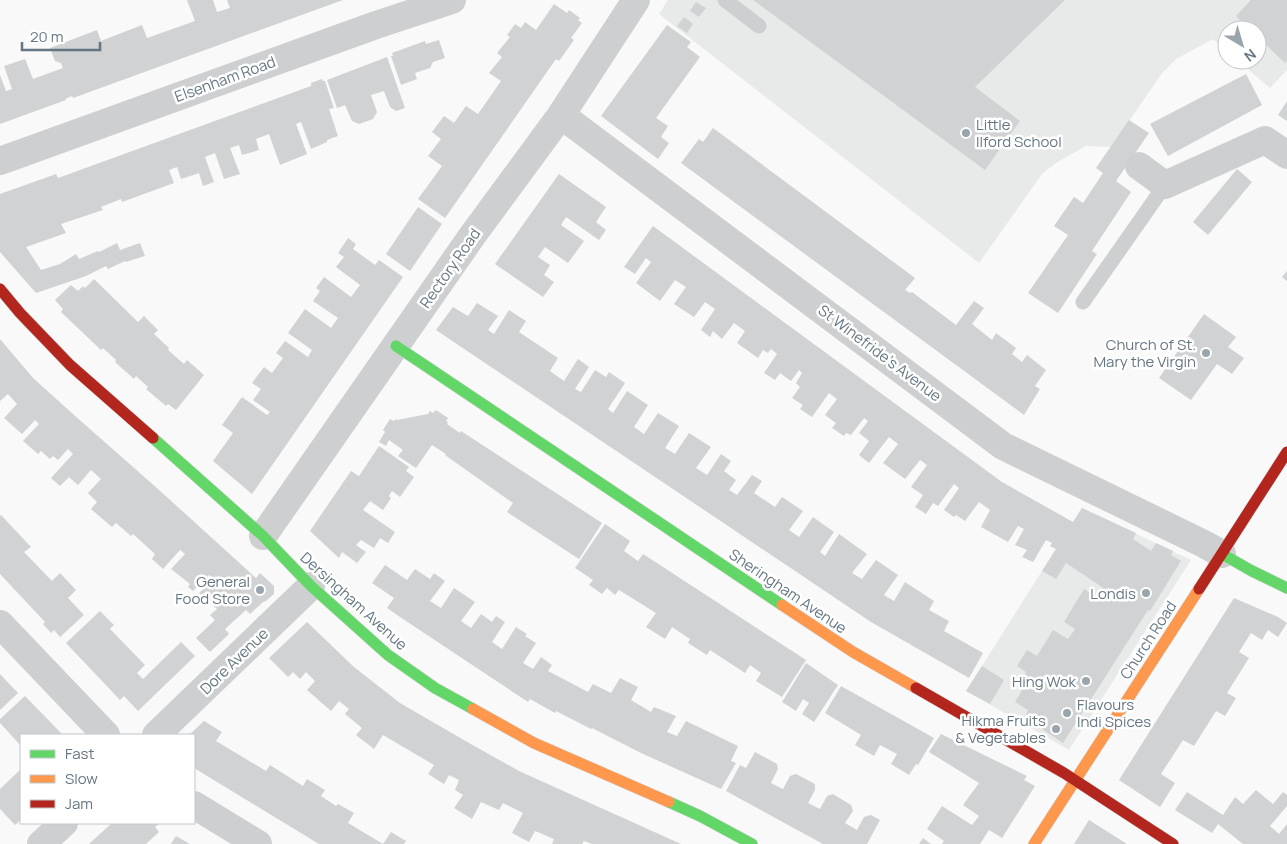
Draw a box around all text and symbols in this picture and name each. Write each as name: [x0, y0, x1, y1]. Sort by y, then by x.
scale bar: [22, 20, 100, 52]
north arrow: [1217, 20, 1267, 70]
text: 20 m: [30, 26, 63, 47]
text: N: [1240, 45, 1260, 66]
street label: Elsenham Road: [172, 51, 278, 107]
place label: Little Ilford School: [976, 114, 1062, 152]
marker: Little Ilford School: [960, 127, 972, 139]
street label: Rectory Road: [415, 224, 485, 312]
street label: St Winefride's Avenue: [814, 300, 946, 406]
place label: Church of St. Mary the Virgin: [1094, 334, 1196, 372]
marker: Church of St. Mary the Virgin: [1200, 347, 1212, 359]
street label: Sheringham Avenue: [725, 544, 851, 638]
street label: Dersingham Avenue: [296, 547, 412, 655]
place label: General Food Store: [175, 571, 250, 609]
place label: Londis: [1090, 583, 1136, 604]
marker: General Food Store: [254, 584, 266, 596]
marker: Londis: [1140, 587, 1152, 599]
street label: Church Road: [1115, 597, 1181, 683]
street label: Dore Avenue: [195, 623, 273, 699]
place label: Hing Wok: [1012, 671, 1077, 692]
marker: Hing Wok: [1080, 675, 1092, 687]
place label: Flavours Indi Spices: [1077, 694, 1151, 732]
marker: Flavours Indi Spices: [1061, 707, 1073, 719]
place label: Hikma Fruits & Vegetables: [955, 710, 1046, 748]
marker: Hikma Fruits & Vegetables: [1050, 723, 1062, 735]
legend: [20, 734, 195, 824]
text: Fast: [65, 743, 94, 764]
text: Slow: [65, 768, 98, 789]
text: Jam: [65, 793, 93, 814]

